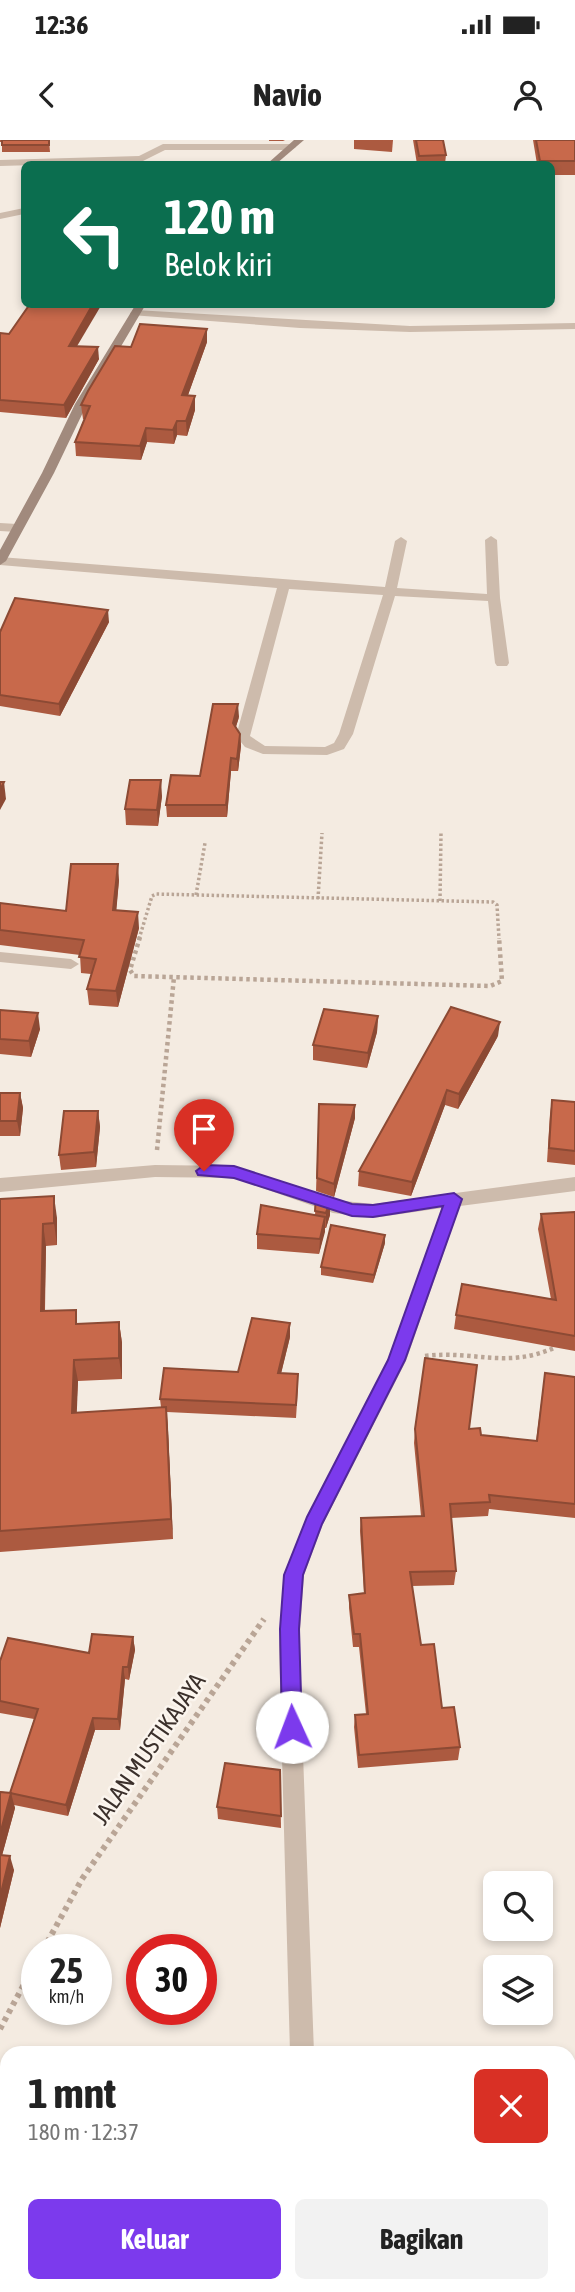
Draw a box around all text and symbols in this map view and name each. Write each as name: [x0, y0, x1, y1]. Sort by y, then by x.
text: 12:36: [35, 10, 89, 40]
icon: back: [28, 76, 66, 114]
text: Navio: [253, 76, 322, 113]
icon: person: [509, 76, 547, 114]
text: 120 m: [164, 188, 275, 244]
icon: left: [49, 189, 140, 280]
text: Belok kiri: [164, 246, 273, 283]
pin: [174, 1099, 234, 1171]
icon: arrive: [185, 1110, 223, 1148]
street label: JALAN MUSTIKAJAYA: [87, 1668, 211, 1829]
position arrow: [255, 1690, 329, 1764]
map controls: [483, 1871, 553, 2025]
button: search: [483, 1871, 553, 1941]
speed limit sign: 30: [126, 1934, 217, 2025]
text: 25: [50, 1950, 83, 1990]
button: layers: [483, 1955, 553, 2025]
text: km/h: [49, 1986, 84, 2007]
text: 1 mnt: [28, 2069, 116, 2117]
button: close: [474, 2069, 548, 2143]
text: 180 m · 12:37: [28, 2119, 139, 2145]
button: Keluar: [28, 2199, 281, 2279]
button: Bagikan: [295, 2199, 548, 2279]

